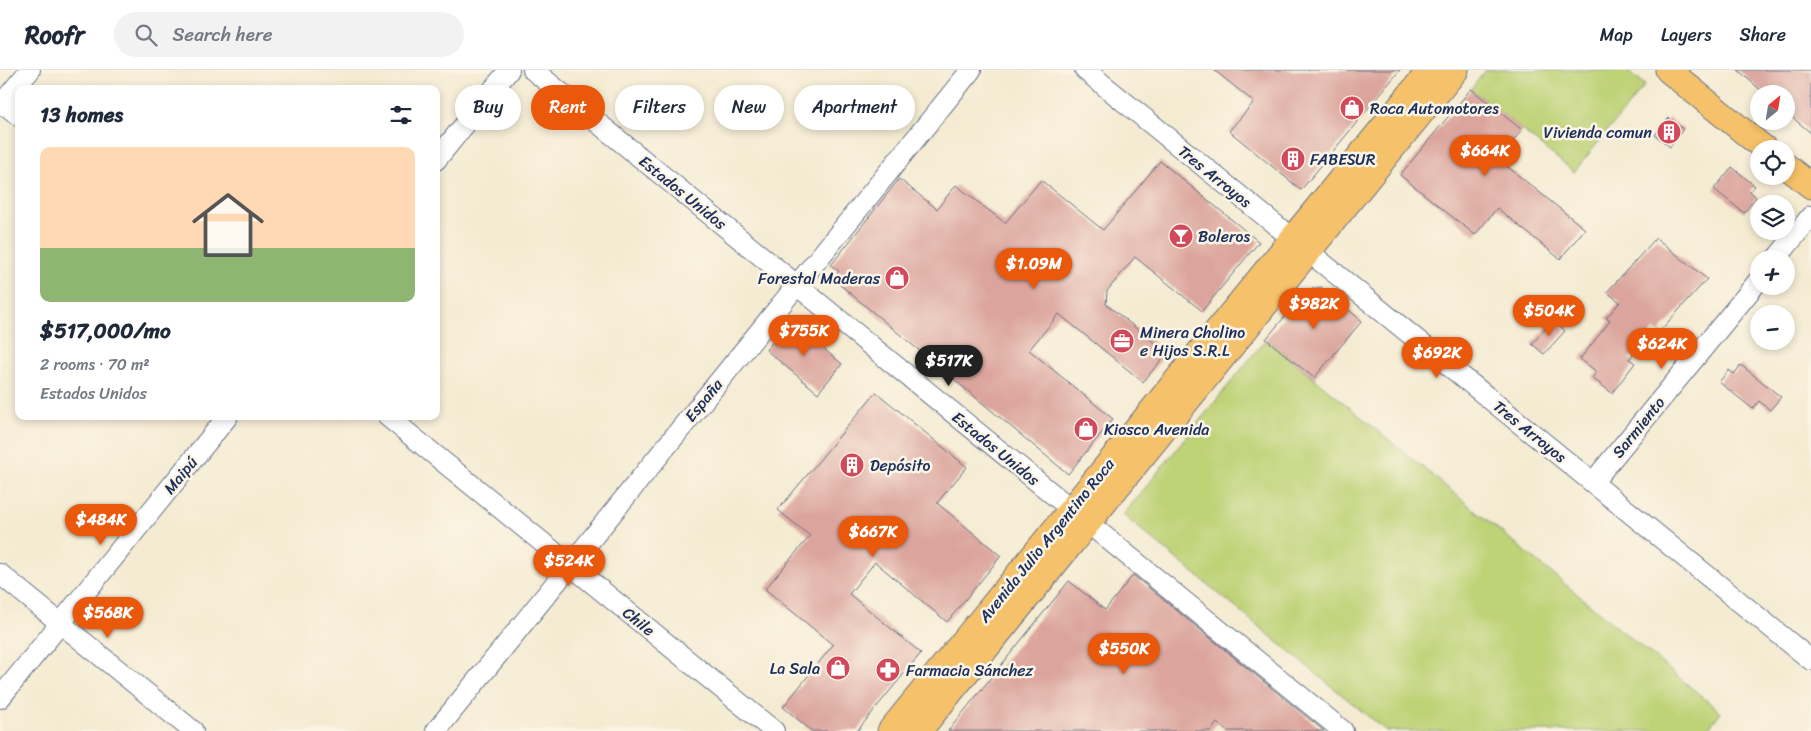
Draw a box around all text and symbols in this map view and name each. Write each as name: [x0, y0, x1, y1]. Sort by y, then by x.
search box: [114, 12, 464, 57]
text: Roofr: [25, 14, 84, 56]
text: Search here: [172, 18, 273, 51]
text: Map: [1600, 19, 1633, 51]
text: Layers: [1661, 19, 1712, 51]
text: Share: [1740, 19, 1786, 51]
icon: search: [132, 21, 160, 49]
chip: Buy: [455, 85, 521, 130]
chip: Rent: [531, 85, 605, 130]
chip: Filters: [615, 85, 704, 130]
chip: New: [714, 85, 784, 130]
chip: Apartment: [794, 85, 915, 130]
north arrow: [1750, 85, 1795, 130]
map controls: [1750, 85, 1795, 350]
place label: Roca Automotores: [1370, 94, 1499, 123]
shop icon: Roca Automotores: [1339, 95, 1365, 121]
text: 13 homes: [40, 96, 123, 134]
icon: filters: [387, 101, 415, 129]
place label: Vivienda comun: [1544, 118, 1652, 147]
building icon: Vivienda comun: [1656, 119, 1682, 145]
pin: $664K: [1450, 134, 1520, 177]
text: $664K: [1461, 136, 1509, 165]
street label: Tres Arroyos: [1171, 137, 1258, 216]
button: locate: [1750, 140, 1795, 185]
place label: FABESUR: [1310, 145, 1376, 174]
building icon: FABESUR: [1280, 146, 1306, 172]
street label: Estados Unidos: [632, 147, 734, 238]
icon: home: [183, 180, 273, 270]
button: layers: [1750, 195, 1795, 240]
place label: Boleros: [1198, 222, 1250, 251]
bar icon: Boleros: [1168, 223, 1194, 249]
pin: $1.09M: [993, 248, 1075, 290]
text: $1.09M: [1006, 249, 1062, 278]
button: +: [1750, 250, 1795, 295]
place label: Forestal Maderas: [758, 264, 881, 293]
shop icon: Forestal Maderas: [884, 265, 910, 291]
pin: $982K: [1279, 288, 1349, 330]
text: $982K: [1289, 289, 1339, 318]
pin: $504K: [1514, 294, 1584, 337]
text: $504K: [1524, 296, 1574, 325]
button: −: [1750, 305, 1795, 350]
text: $517,000/mo: [40, 312, 171, 350]
pin: $755K: [769, 314, 839, 357]
text: $755K: [779, 316, 829, 345]
place label: Minera Cholino e Hijos S.R.L: [1140, 318, 1245, 365]
office icon: Minera Cholino e Hijos S.R.L: [1109, 328, 1135, 354]
pin: $624K: [1627, 328, 1697, 370]
text: $624K: [1638, 329, 1686, 358]
pin: $692K: [1402, 336, 1472, 379]
text: $692K: [1413, 338, 1461, 367]
pin: $517K: [914, 344, 984, 387]
text: $517K: [926, 346, 972, 375]
text: 2 rooms · 70 m²: [40, 350, 150, 379]
street label: España: [677, 371, 731, 429]
text: Estados Unidos: [40, 379, 147, 408]
street label: Sarmiento: [1604, 390, 1673, 465]
street label: Tres Arroyos: [1486, 392, 1573, 471]
street label: Estados Unidos: [945, 403, 1047, 494]
place label: Kiosco Avenida: [1104, 415, 1209, 444]
shop icon: Kiosco Avenida: [1073, 416, 1099, 442]
street label: Maipú: [156, 449, 205, 501]
place label: Depósito: [870, 451, 931, 480]
street label: Avenida Julio Argentino Roca: [970, 451, 1123, 630]
building icon: Depósito: [839, 452, 865, 478]
pin: $484K: [66, 504, 136, 546]
text: $484K: [76, 505, 126, 534]
pin: $667K: [838, 516, 908, 558]
text: $667K: [849, 517, 897, 546]
pin: $524K: [534, 544, 604, 587]
text: $524K: [544, 546, 594, 575]
pin: $568K: [73, 596, 143, 639]
text: $568K: [83, 598, 133, 627]
street label: Chile: [616, 599, 662, 644]
pin: $550K: [1089, 632, 1159, 675]
text: $550K: [1099, 634, 1149, 663]
place label: La Sala: [770, 654, 820, 683]
shop icon: La Sala: [825, 655, 851, 681]
place label: Farmacia Sánchez: [906, 656, 1034, 685]
pharmacy icon: Farmacia Sánchez: [875, 657, 901, 683]

